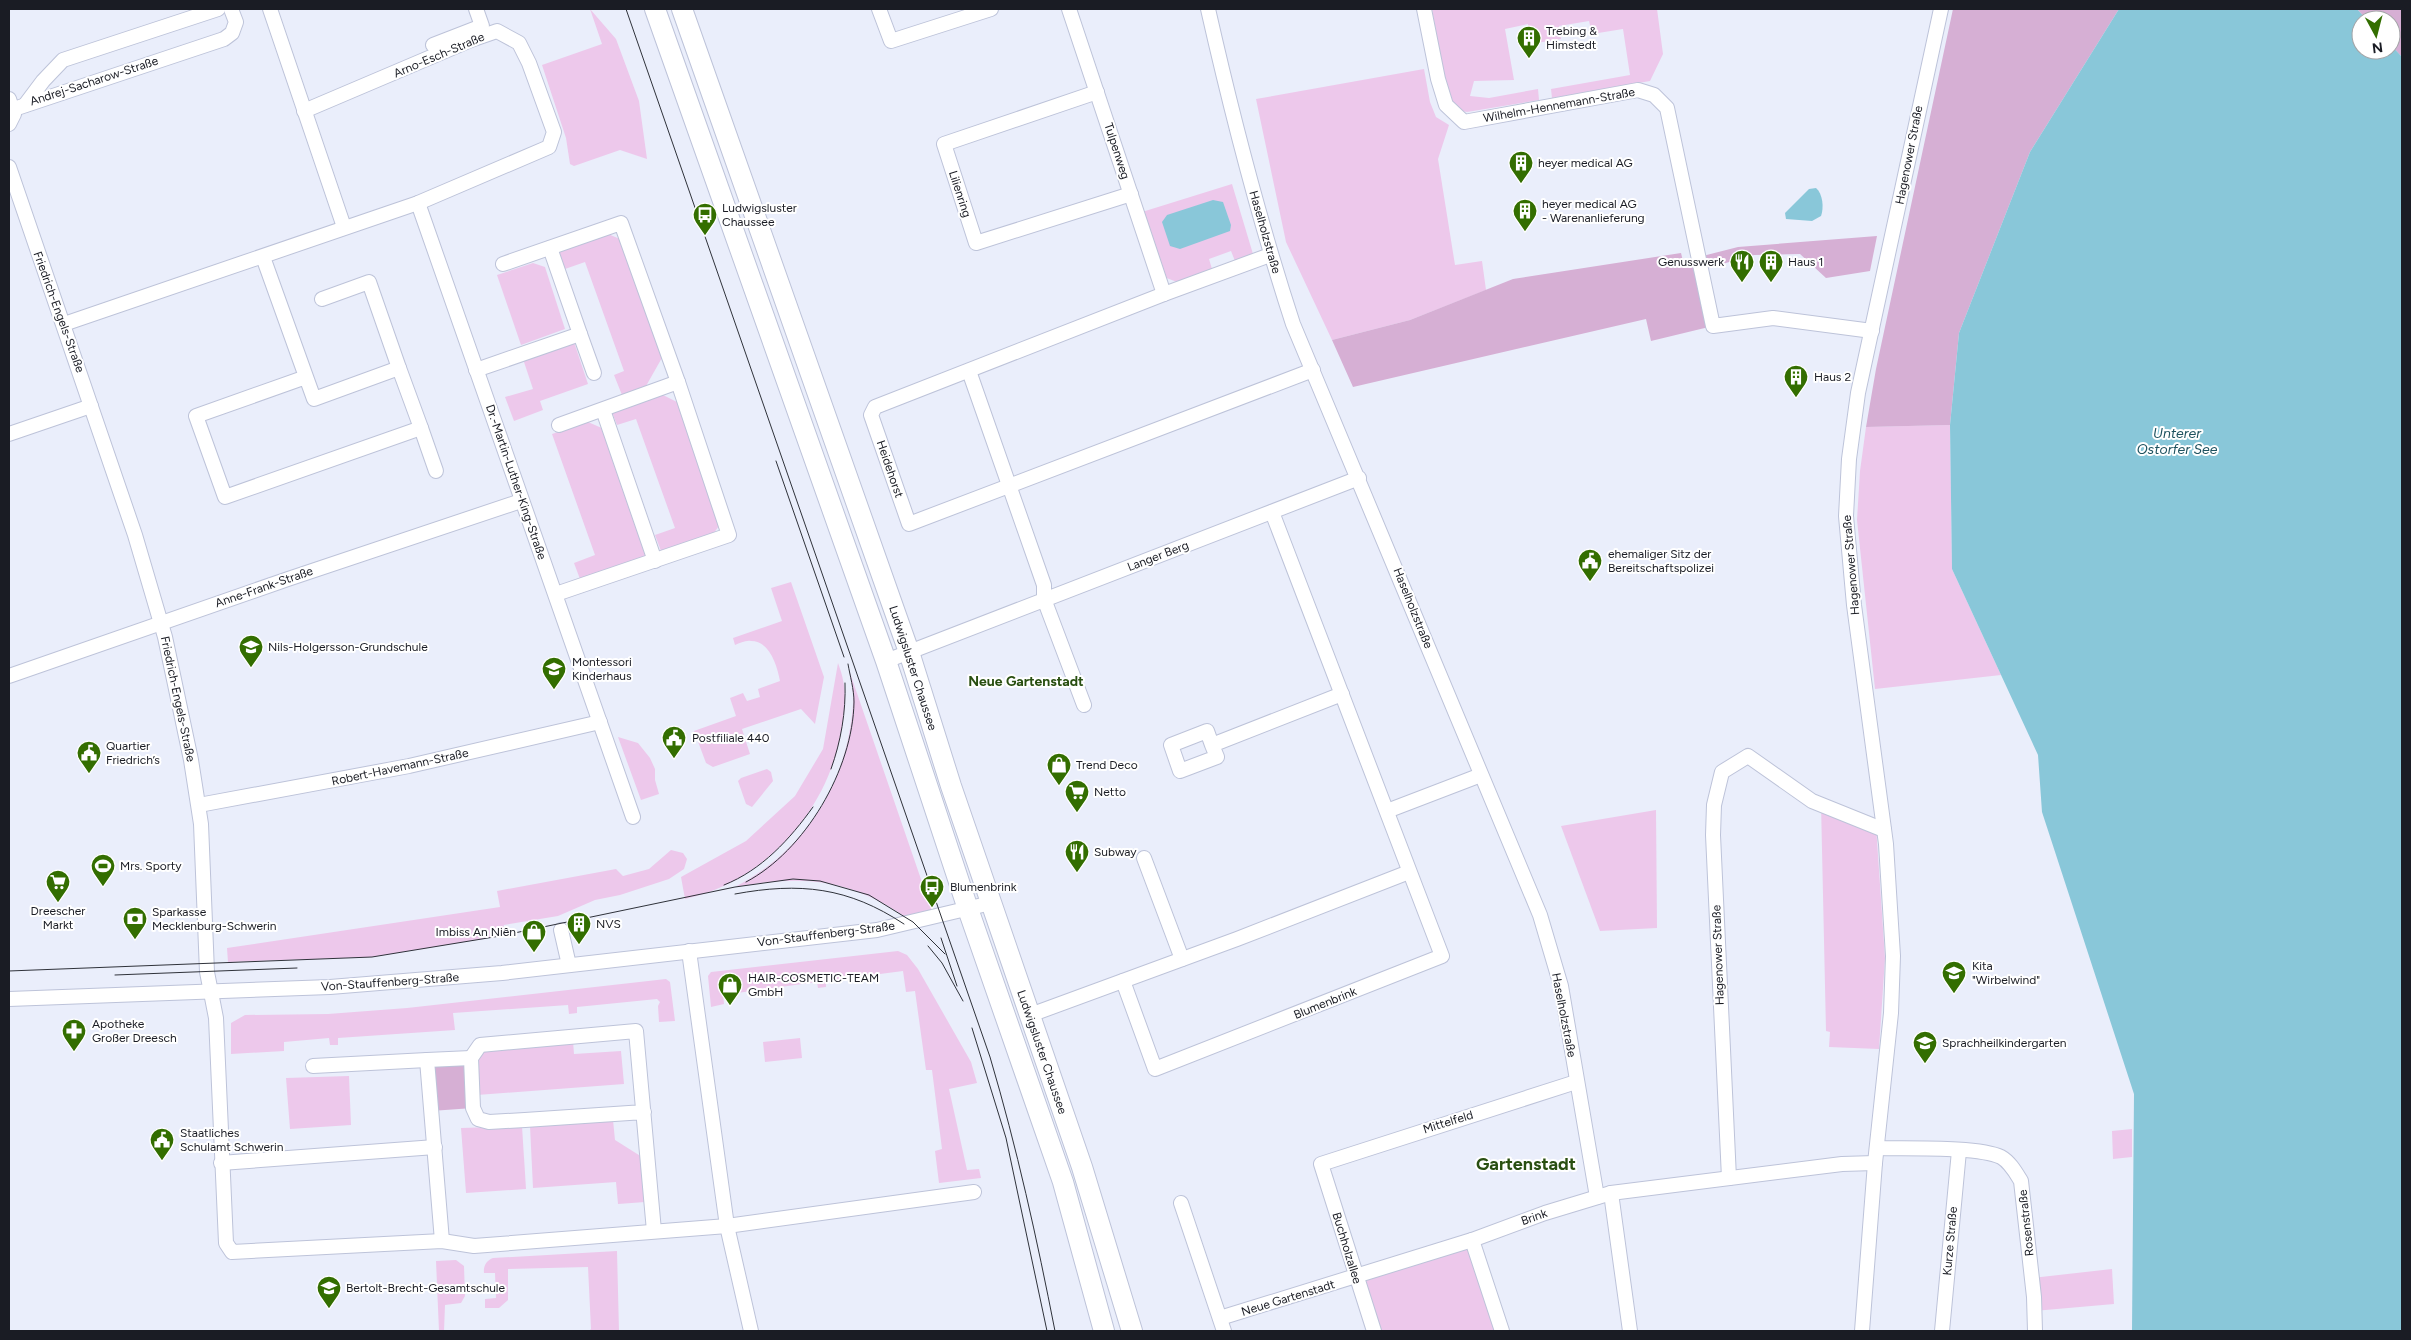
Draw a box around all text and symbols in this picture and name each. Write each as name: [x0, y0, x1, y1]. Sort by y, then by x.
north arrow: [2351, 10, 2401, 60]
place label: Trebing & Himstedt: [1546, 24, 1597, 52]
building icon: Trebing & Himstedt: [1516, 25, 1542, 59]
street label: Arno-Esch-Straße: [392, 29, 487, 80]
text: N: [2371, 38, 2384, 57]
street label: Andrej-Sacharow-Straße: [28, 53, 160, 108]
street label: Wilhelm-Hennemann-Straße: [1482, 85, 1636, 125]
street label: Hagenower Straße: [1893, 104, 1926, 206]
street label: Tulpenweg: [1101, 121, 1133, 181]
building icon: heyer medical AG: [1508, 150, 1534, 184]
place label: heyer medical AG: [1538, 156, 1633, 170]
street label: Lilienring: [946, 169, 974, 219]
street label: Haselholzstraße: [1246, 189, 1284, 276]
place label: heyer medical AG - Warenanlieferung: [1542, 197, 1645, 225]
building icon: heyer medical AG - Warenanlieferung: [1512, 198, 1538, 232]
place label: Ludwigsluster Chaussee: [722, 201, 797, 229]
bus stop icon: Ludwigsluster Chaussee: [692, 202, 718, 236]
restaurant icon: Genusswerk: [1729, 249, 1755, 283]
building icon: Haus 1: [1758, 249, 1784, 283]
street label: Friedrich-Engels-Straße: [31, 250, 88, 375]
place label: Genusswerk: [1658, 255, 1724, 269]
place label: Haus 1: [1788, 255, 1823, 269]
building icon: Haus 2: [1783, 364, 1809, 398]
place label: Haus 2: [1814, 370, 1851, 384]
street label: Dr.-Martin-Luther-King-Straße: [483, 403, 549, 562]
water label: Unterer Ostorfer See: [2137, 425, 2218, 458]
street label: Heidehorst: [874, 438, 906, 500]
street label: Hagenower Straße: [1840, 514, 1862, 616]
street label: Langer Berg: [1125, 538, 1191, 574]
place label: ehemaliger Sitz der Bereitschaftspolizei: [1608, 547, 1714, 575]
public building icon: ehemaliger Sitz der Bereitschaftspolizei: [1577, 548, 1603, 582]
street label: Anne-Frank-Straße: [213, 564, 315, 610]
street label: Haselholzstraße: [1390, 566, 1436, 651]
street label: Ludwigsluster Chaussee: [886, 604, 940, 733]
school or university icon: Nils-Holgersson-Grundschule: [238, 634, 264, 668]
street label: Friedrich-Engels-Straße: [158, 635, 198, 763]
place label: Nils-Holgersson-Grundschule: [268, 640, 428, 654]
place label: Montessori Kinderhaus: [572, 655, 632, 683]
school or university icon: Montessori Kinderhaus: [541, 656, 567, 690]
district label: Neue Gartenstadt: [968, 673, 1084, 690]
public building icon: Postfiliale 440: [661, 725, 687, 759]
place label: Postfiliale 440: [692, 731, 770, 745]
place label: Quartier Friedrich’s: [106, 739, 160, 767]
public building icon: Quartier Friedrich’s: [76, 740, 102, 774]
street label: Robert-Havemann-Straße: [330, 746, 470, 788]
shop icon: Trend Deco: [1046, 752, 1072, 786]
place label: Trend Deco: [1076, 758, 1138, 772]
supermarket icon: Netto: [1064, 779, 1090, 813]
place label: Netto: [1094, 785, 1126, 799]
restaurant icon: Subway: [1064, 839, 1090, 873]
place label: Subway: [1094, 845, 1137, 859]
sports icon: Mrs. Sporty: [90, 853, 116, 887]
place label: Mrs. Sporty: [120, 859, 182, 873]
supermarket icon: Dreescher Markt: [45, 869, 71, 903]
bus stop icon: Blumenbrink: [919, 874, 945, 908]
place label: Blumenbrink: [950, 880, 1017, 894]
place label: Dreescher Markt: [31, 904, 85, 932]
street label: Hagenower Straße: [1709, 904, 1727, 1005]
place label: Sparkasse Mecklenburg-Schwerin: [152, 905, 277, 933]
bank icon: Sparkasse Mecklenburg-Schwerin: [122, 906, 148, 940]
building icon: NVS: [566, 911, 592, 945]
place label: NVS: [596, 917, 621, 931]
shop icon: Imbiss An Niên: [521, 919, 547, 953]
street label: Von-Stauffenberg-Straße: [756, 919, 896, 949]
place label: Imbiss An Niên: [435, 925, 516, 939]
place label: Kita "Wirbelwind": [1972, 959, 2040, 987]
school or university icon: Kita "Wirbelwind": [1941, 960, 1967, 994]
street label: Von-Stauffenberg-Straße: [321, 970, 460, 994]
place label: HAIR-COSMETIC-TEAM GmbH: [748, 971, 879, 999]
shop icon: HAIR-COSMETIC-TEAM GmbH: [717, 972, 743, 1006]
street label: Haselholzstraße: [1549, 972, 1579, 1059]
street label: Blumenbrink: [1292, 984, 1359, 1022]
street label: Ludwigsluster Chaussee: [1014, 988, 1070, 1116]
place label: Apotheke Großer Dreesch: [92, 1017, 177, 1045]
pharmacy icon: Apotheke Großer Dreesch: [61, 1018, 87, 1052]
school or university icon: Sprachheilkindergarten: [1912, 1030, 1938, 1064]
place label: Sprachheilkindergarten: [1942, 1036, 2067, 1050]
street label: Mittelfeld: [1421, 1108, 1475, 1136]
place label: Staatliches Schulamt Schwerin: [180, 1126, 284, 1154]
public building icon: Staatliches Schulamt Schwerin: [149, 1127, 175, 1161]
district label: Gartenstadt: [1476, 1153, 1576, 1175]
street label: Rosenstraße: [2015, 1189, 2036, 1257]
street label: Brink: [1519, 1206, 1549, 1228]
street label: Kurze Straße: [1940, 1206, 1960, 1276]
street label: Buchholzallee: [1329, 1211, 1365, 1286]
school or university icon: Bertolt-Brecht-Gesamtschule: [316, 1275, 342, 1309]
street label: Neue Gartenstadt: [1240, 1277, 1337, 1319]
place label: Bertolt-Brecht-Gesamtschule: [346, 1281, 506, 1295]

